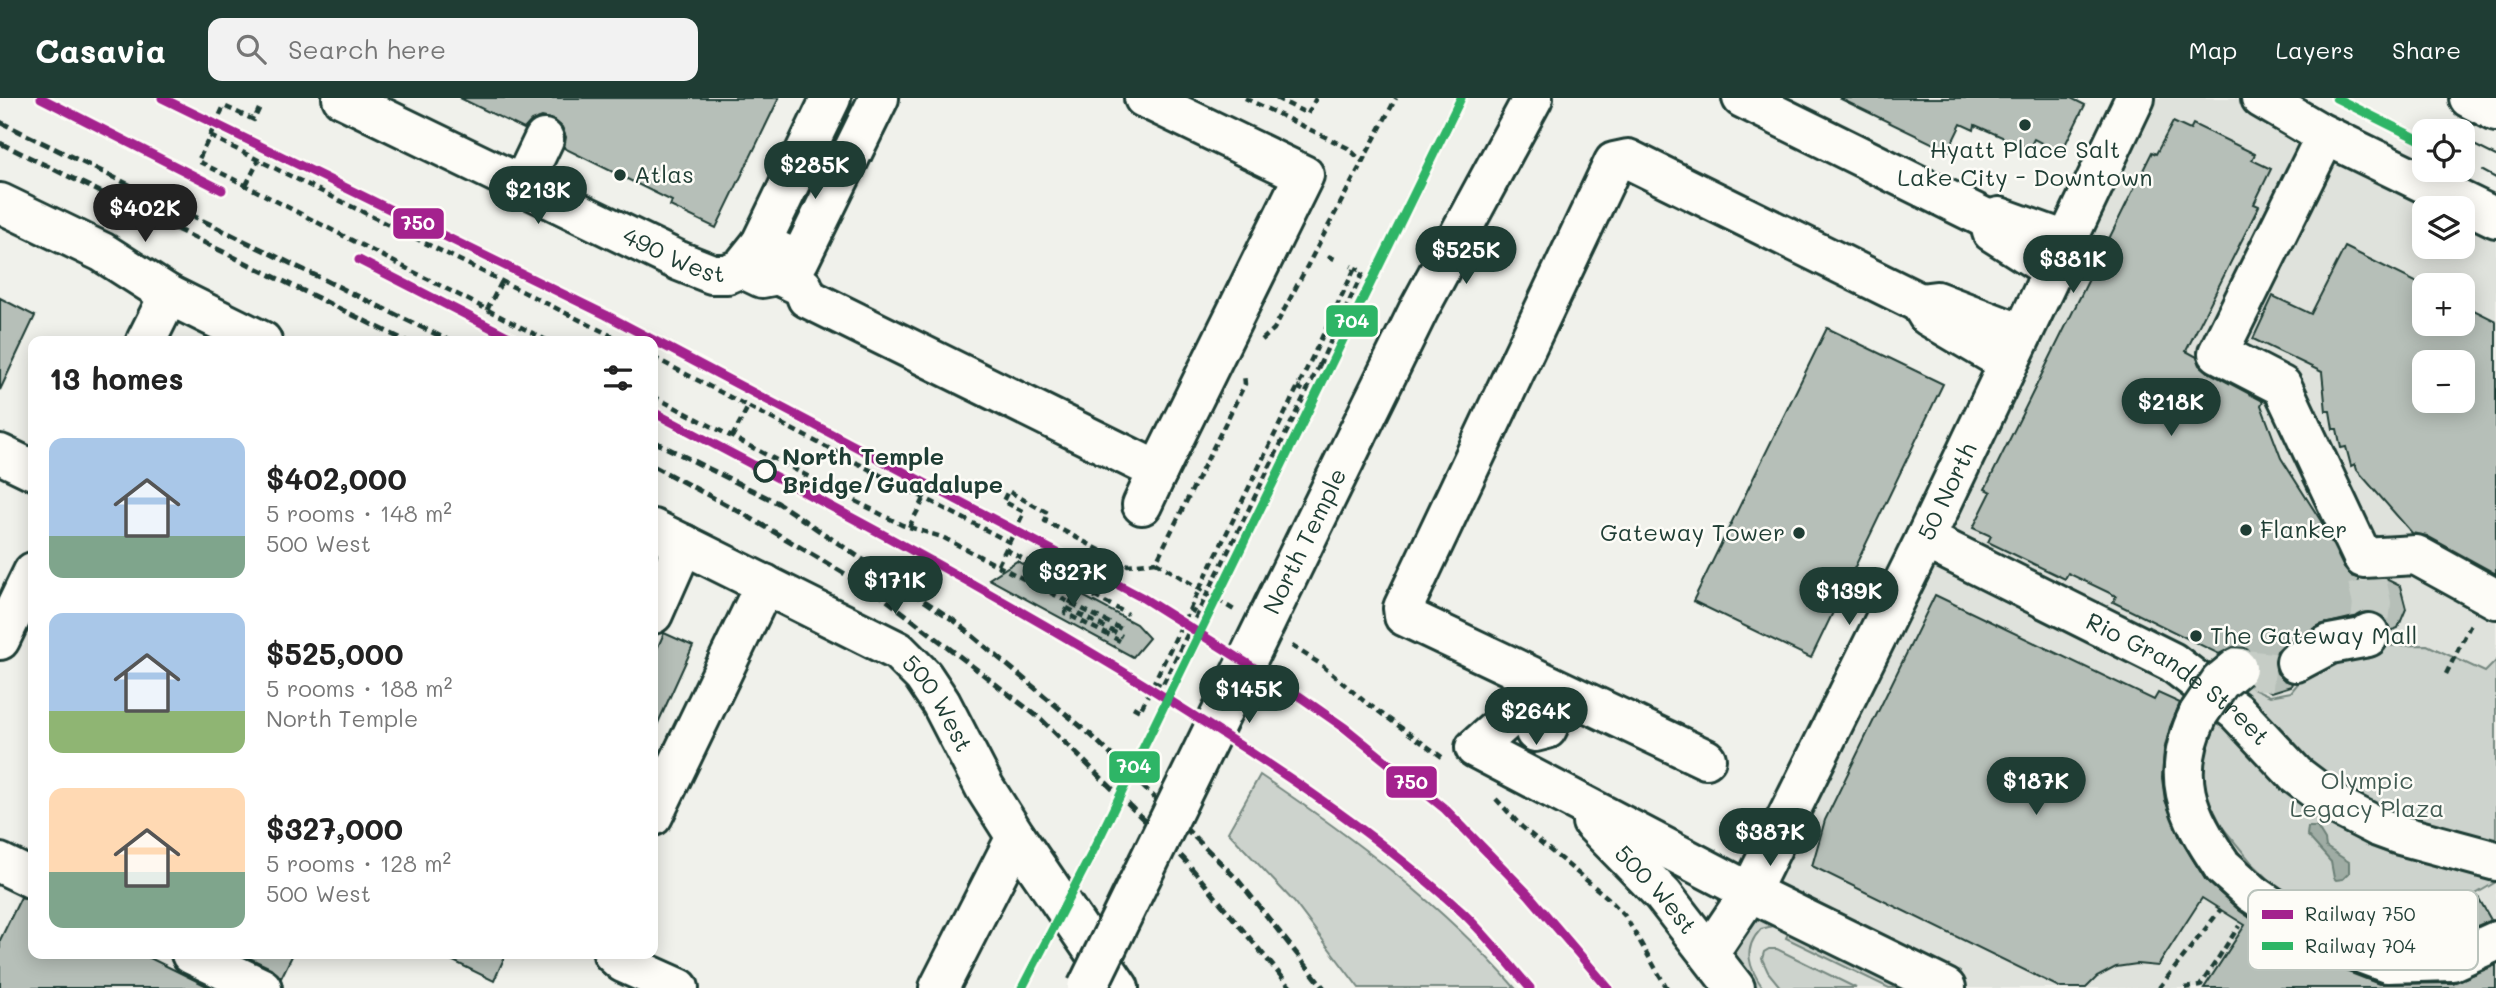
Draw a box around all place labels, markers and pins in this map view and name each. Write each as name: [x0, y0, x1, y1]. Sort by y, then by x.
marker: Hyatt Place Salt Lake City - Downtown: [2017, 117, 2033, 133]
place label: Hyatt Place Salt Lake City - Downtown: [1897, 133, 2153, 192]
pin: $285K: [766, 141, 864, 201]
place label: Atlas: [634, 158, 694, 189]
pin: $213K: [489, 166, 587, 226]
marker: Atlas: [612, 167, 628, 183]
pin: $402K: [96, 184, 194, 244]
pin: $525K: [1417, 226, 1515, 286]
pin: $381K: [2024, 236, 2122, 295]
pin: $218K: [2122, 378, 2220, 438]
place label: North Temple Bridge/Guadalupe: [782, 440, 1003, 499]
marker: North Temple Bridge/Guadalupe: [754, 460, 776, 482]
place label: Flanker: [2260, 513, 2347, 544]
place label: Gateway Tower: [1600, 516, 1785, 547]
marker: Flanker: [2238, 522, 2254, 538]
marker: Gateway Tower: [1791, 525, 1807, 541]
pin: $327K: [1024, 548, 1122, 608]
pin: $171K: [846, 556, 944, 616]
pin: $139K: [1800, 568, 1898, 627]
place label: The Gateway Mall: [2210, 619, 2418, 650]
marker: The Gateway Mall: [2188, 628, 2204, 644]
pin: $145K: [1200, 666, 1298, 725]
pin: $264K: [1487, 688, 1585, 747]
pin: $187K: [1987, 758, 2085, 817]
pin: $387K: [1721, 808, 1819, 868]

